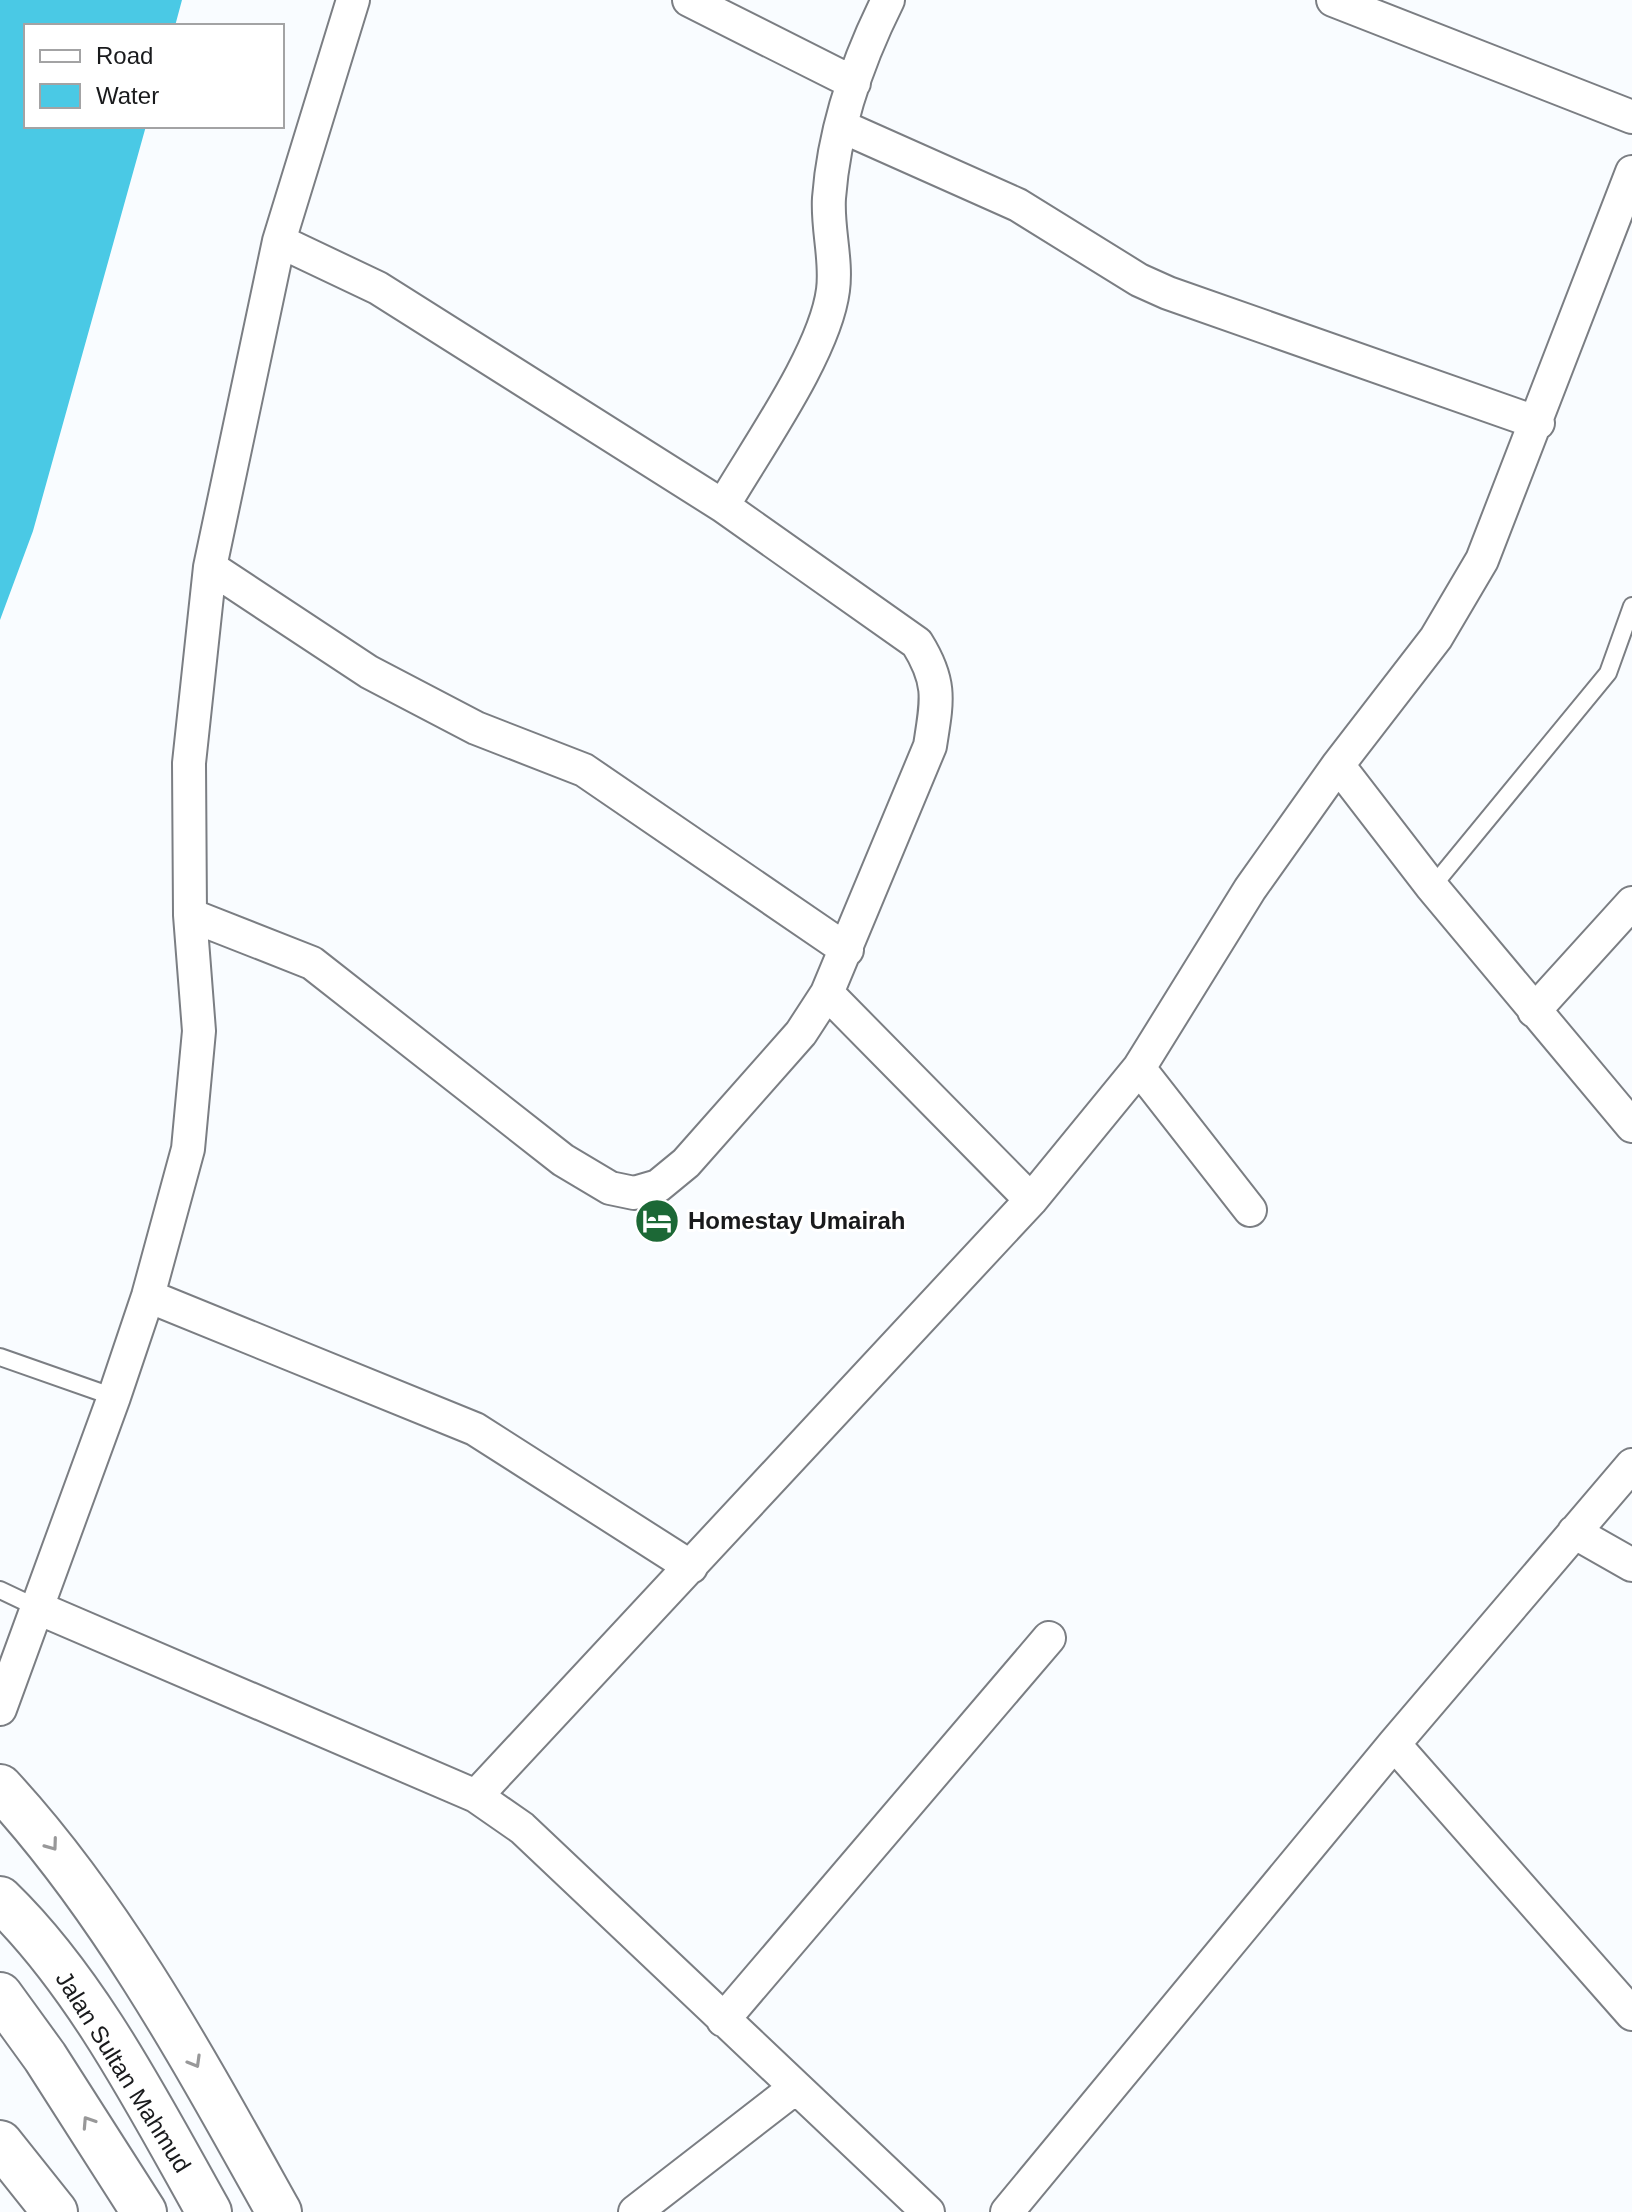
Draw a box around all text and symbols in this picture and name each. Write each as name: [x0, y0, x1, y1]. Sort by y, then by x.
legend: [24, 24, 284, 128]
text: Road: [96, 42, 153, 69]
text: Water: [96, 82, 159, 109]
hotel icon: Homestay Umairah: [633, 1197, 681, 1245]
place label: Homestay Umairah: [688, 1207, 905, 1234]
one-way arrow: [42, 1836, 56, 1851]
street label: Jalan Sultan Mahmud: [50, 1966, 196, 2177]
one-way arrow: [185, 2053, 201, 2068]
one-way arrow: [82, 2116, 97, 2131]

